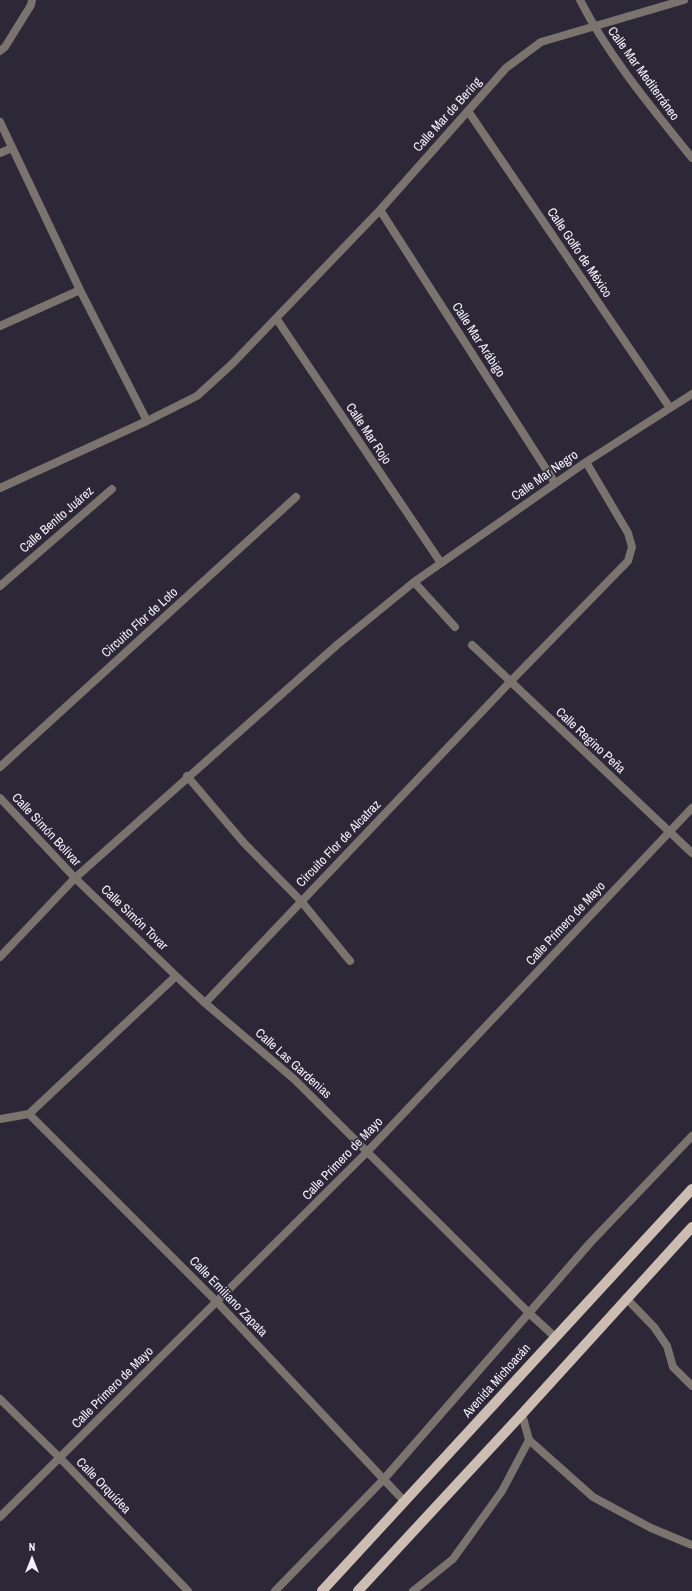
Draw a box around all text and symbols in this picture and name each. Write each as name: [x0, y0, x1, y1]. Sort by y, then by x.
street label: Calle Mar Mediterráneo: [604, 24, 682, 124]
street label: Calle Mar de Bering: [410, 75, 486, 155]
street label: Calle Golfo de México: [543, 205, 615, 301]
street label: Calle Mar Arábigo: [448, 300, 508, 380]
street label: Calle Mar Rojo: [342, 400, 394, 468]
street label: Calle Mar Negro: [509, 447, 581, 505]
street label: Calle Benito Juárez: [17, 484, 97, 556]
street label: Circuito Flor de Loto: [99, 585, 181, 661]
street label: Calle Regino Peña: [552, 705, 628, 777]
street label: Calle Simón Bolívar: [8, 790, 84, 870]
street label: Circuito Flor de Alcatraz: [293, 797, 385, 891]
street label: Calle Primero de Mayo: [523, 879, 609, 969]
street label: Calle Simón Tovar: [97, 882, 171, 954]
street label: Calle Las Gardenias: [252, 1026, 334, 1102]
street label: Calle Primero de Mayo: [300, 1114, 386, 1204]
street label: Calle Emiliano Zapata: [186, 1254, 270, 1340]
street label: Avenida Michoacán: [460, 1341, 534, 1421]
street label: Calle Primero de Mayo: [69, 1344, 157, 1432]
street label: Calle Orquídea: [72, 1455, 134, 1517]
north arrow: [12, 1539, 52, 1579]
text: N: [29, 1540, 35, 1554]

